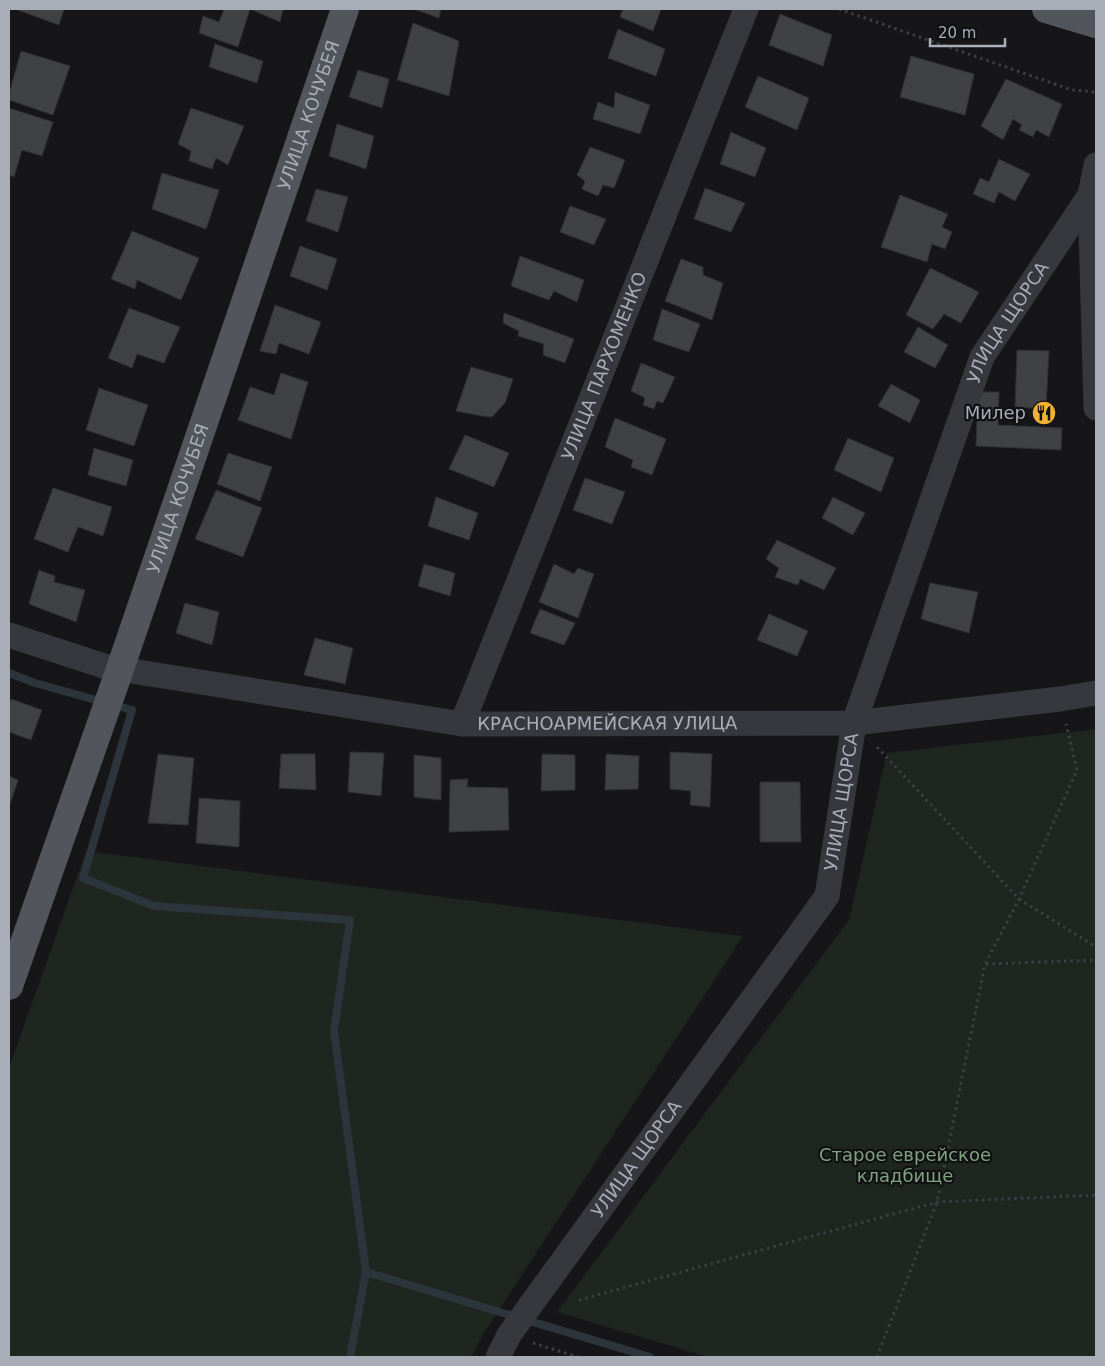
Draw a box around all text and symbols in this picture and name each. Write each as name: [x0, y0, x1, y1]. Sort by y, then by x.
scale bar: [930, 15, 1005, 47]
text: 20 m: [938, 24, 976, 42]
street label: УЛИЦА КОЧУБЕЯ: [273, 38, 344, 192]
street label: УЛИЦА ЩОРСА: [963, 257, 1053, 386]
street label: УЛИЦА ПАРХОМЕНКО: [557, 269, 650, 463]
restaurant icon: Милер: [1031, 400, 1057, 426]
place label: Милер: [965, 402, 1026, 423]
street label: УЛИЦА КОЧУБЕЯ: [142, 421, 213, 576]
street label: КРАСНОАРМЕЙСКАЯ УЛИЦА: [477, 712, 738, 734]
street label: УЛИЦА ЩОРСА: [820, 730, 862, 872]
street label: УЛИЦА ЩОРСА: [587, 1095, 686, 1221]
park label: Старое еврейское кладбище: [819, 1144, 991, 1186]

